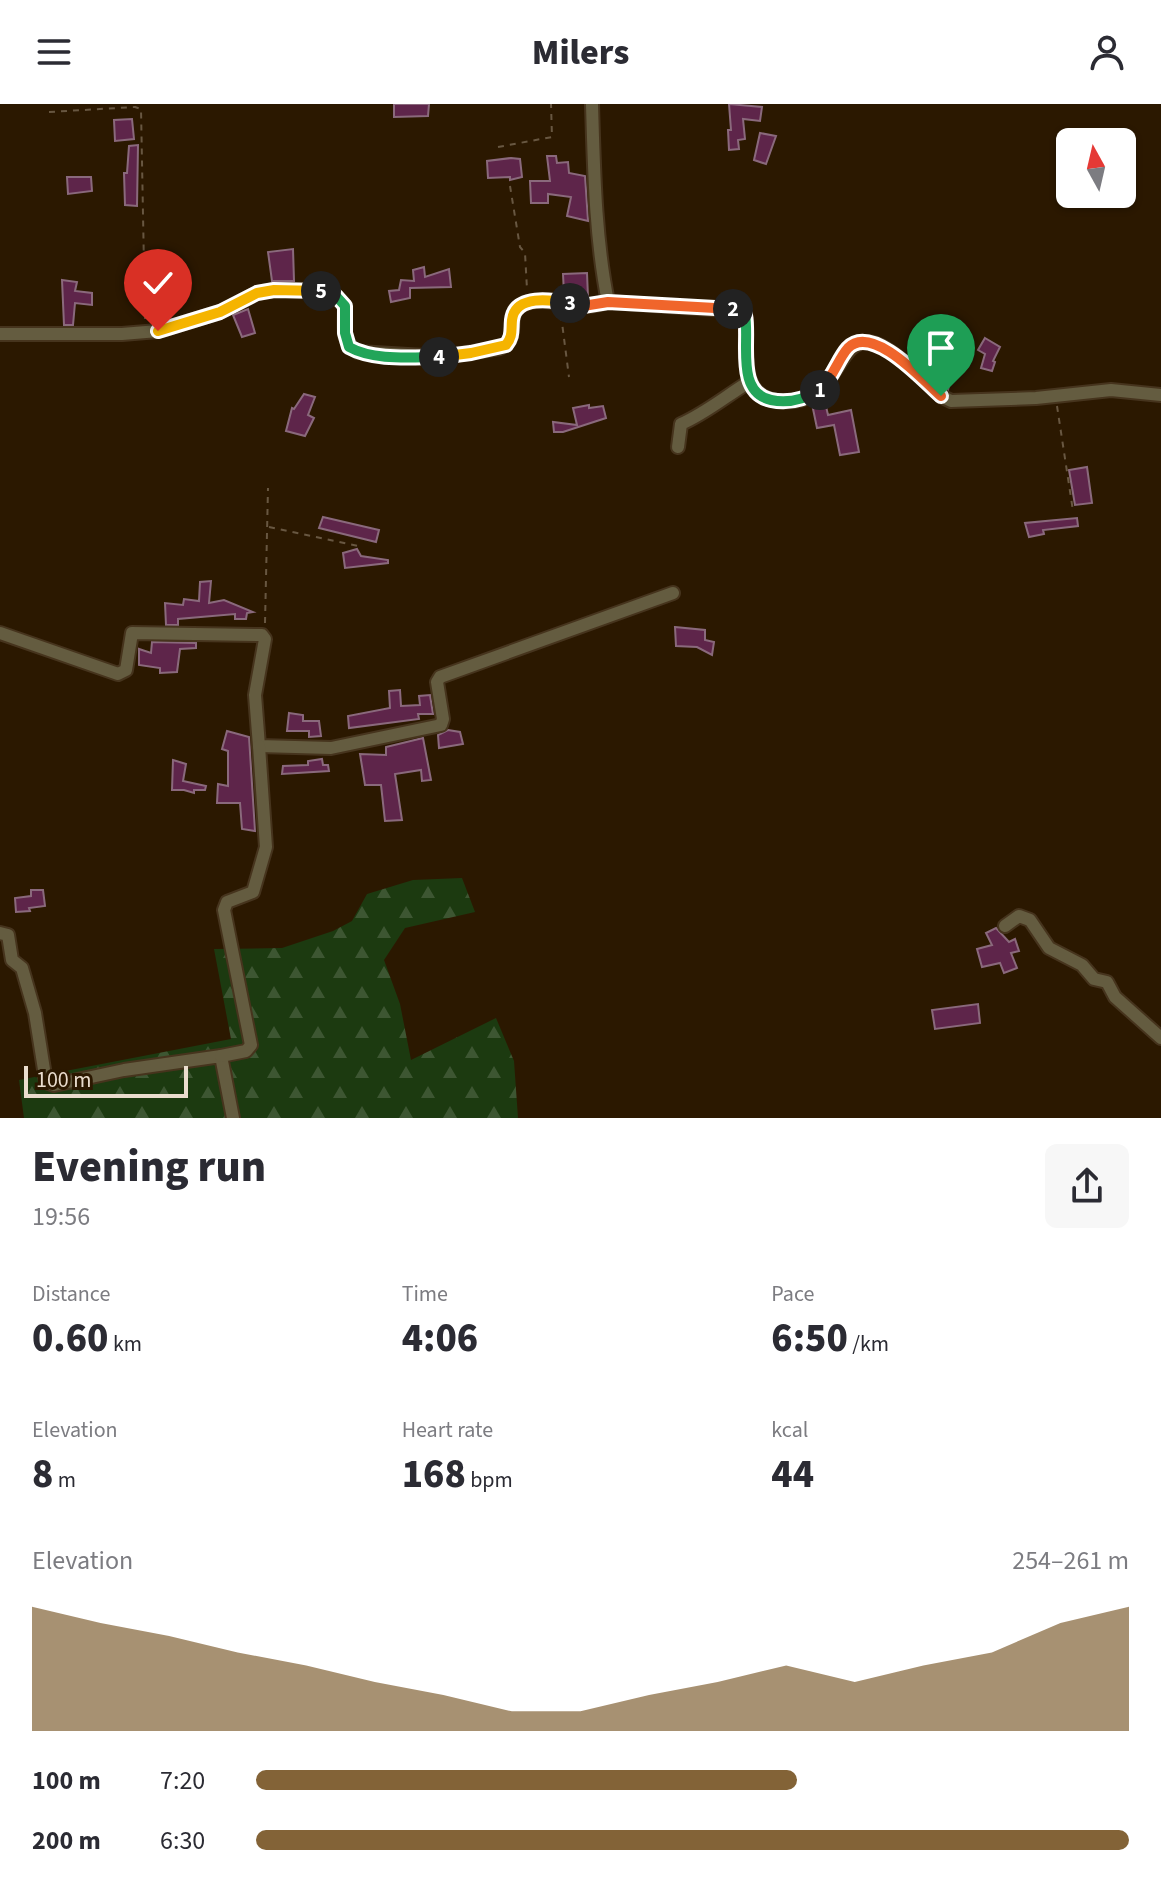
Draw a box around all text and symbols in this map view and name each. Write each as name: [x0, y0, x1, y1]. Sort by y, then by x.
text: Milers: [532, 27, 629, 78]
icon: menu: [32, 30, 76, 74]
icon: person: [1085, 30, 1129, 74]
north arrow: [1056, 128, 1136, 208]
map controls: [1056, 128, 1136, 208]
pin: [124, 249, 192, 331]
icon: check: [136, 261, 180, 305]
pin: 5: [301, 271, 341, 311]
text: 5: [315, 275, 327, 307]
pin: 3: [550, 283, 590, 323]
text: 3: [564, 287, 576, 319]
pin: 2: [713, 289, 753, 329]
text: 2: [727, 293, 739, 325]
pin: [907, 314, 975, 396]
icon: arrive: [919, 326, 963, 370]
pin: 4: [419, 337, 459, 377]
text: 4: [433, 341, 445, 373]
pin: 1: [800, 370, 840, 410]
text: 1: [814, 374, 826, 406]
scale bar: [24, 1062, 188, 1098]
text: 100 m: [36, 1064, 91, 1096]
text: Evening run: [32, 1136, 266, 1199]
button: share: [1045, 1144, 1129, 1228]
text: 19:56: [32, 1198, 90, 1235]
text: Distance: [32, 1278, 110, 1310]
text: Time: [402, 1278, 448, 1310]
text: Pace: [771, 1278, 814, 1310]
text: 0.60: [32, 1310, 108, 1367]
text: 4:06: [402, 1310, 478, 1367]
text: 6:50: [771, 1310, 848, 1367]
text: km: [108, 1328, 142, 1360]
text: /km: [848, 1328, 889, 1360]
text: Elevation: [32, 1414, 118, 1446]
text: Heart rate: [402, 1414, 493, 1446]
text: kcal: [771, 1414, 808, 1446]
text: 8: [32, 1446, 53, 1503]
text: 168: [402, 1446, 466, 1503]
text: 44: [771, 1446, 814, 1503]
text: m: [53, 1464, 76, 1496]
text: bpm: [466, 1464, 513, 1496]
text: Elevation: [32, 1542, 133, 1579]
text: 254–261 m: [1012, 1542, 1129, 1579]
text: 100 m: [32, 1762, 101, 1799]
text: 7:20: [160, 1762, 205, 1799]
text: 200 m: [32, 1822, 101, 1859]
text: 6:30: [160, 1822, 205, 1859]

